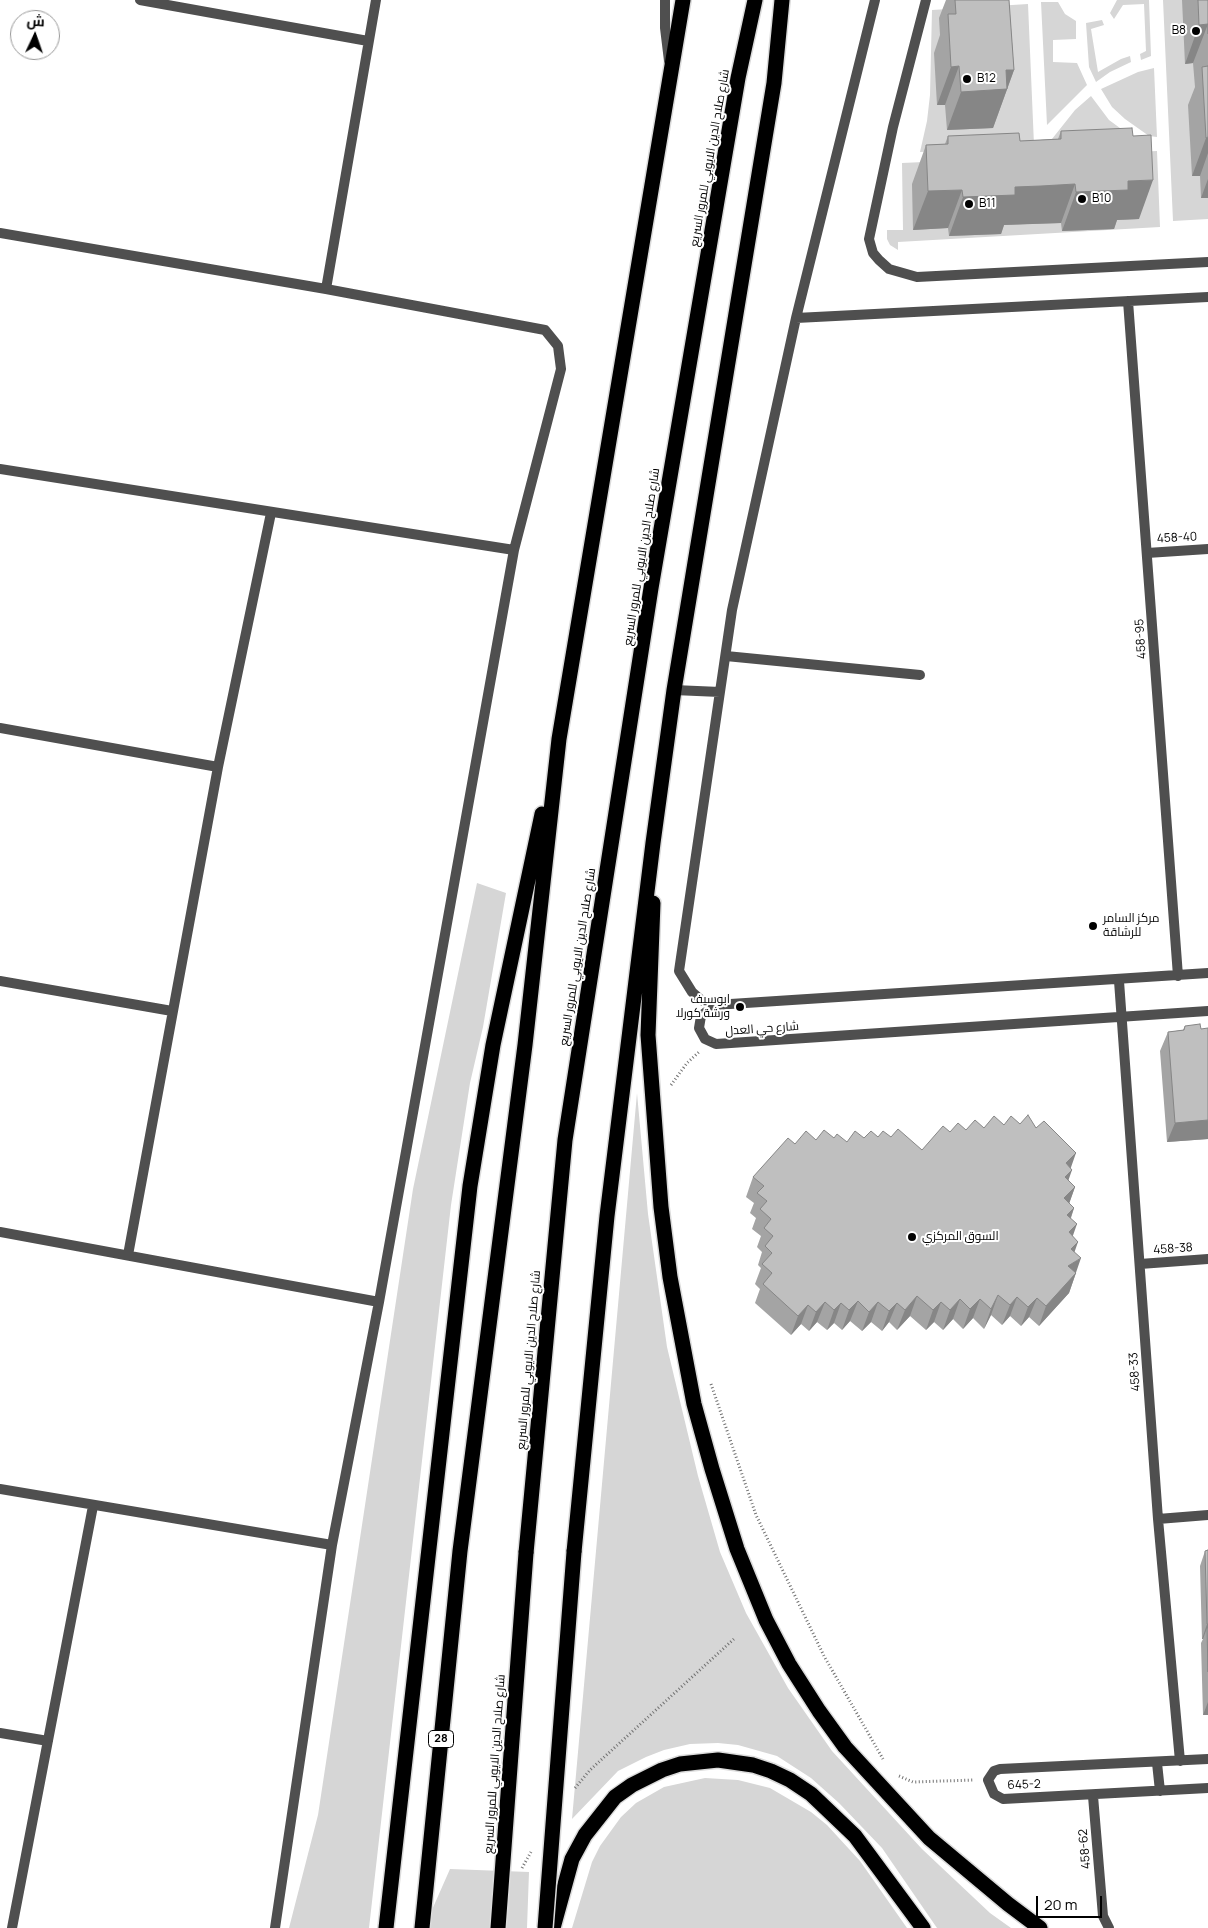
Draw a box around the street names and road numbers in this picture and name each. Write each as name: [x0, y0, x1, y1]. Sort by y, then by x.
street label: شارع صلاح الدين الايوبي للمرور السريع: [687, 68, 733, 248]
street label: شارع صلاح الدين الايوبي للمرور السريع: [621, 467, 663, 647]
street label: 458-40: [1156, 530, 1198, 546]
street label: 458-95: [1132, 618, 1150, 660]
street label: شارع صلاح الدين الايوبي للمرور السريع: [557, 867, 599, 1047]
street label: شارع حي العدل: [725, 1019, 799, 1039]
street label: 458-38: [1153, 1240, 1193, 1258]
street label: شارع صلاح الدين الايوبي للمرور السريع: [514, 1270, 544, 1450]
street label: 458-33: [1126, 1352, 1144, 1392]
street label: شارع صلاح الدين الايوبي للمرور السريع: [482, 1674, 508, 1854]
road number: 28: [428, 1730, 454, 1748]
street label: 645-2: [1007, 1777, 1041, 1793]
street label: 458-62: [1076, 1828, 1094, 1870]

